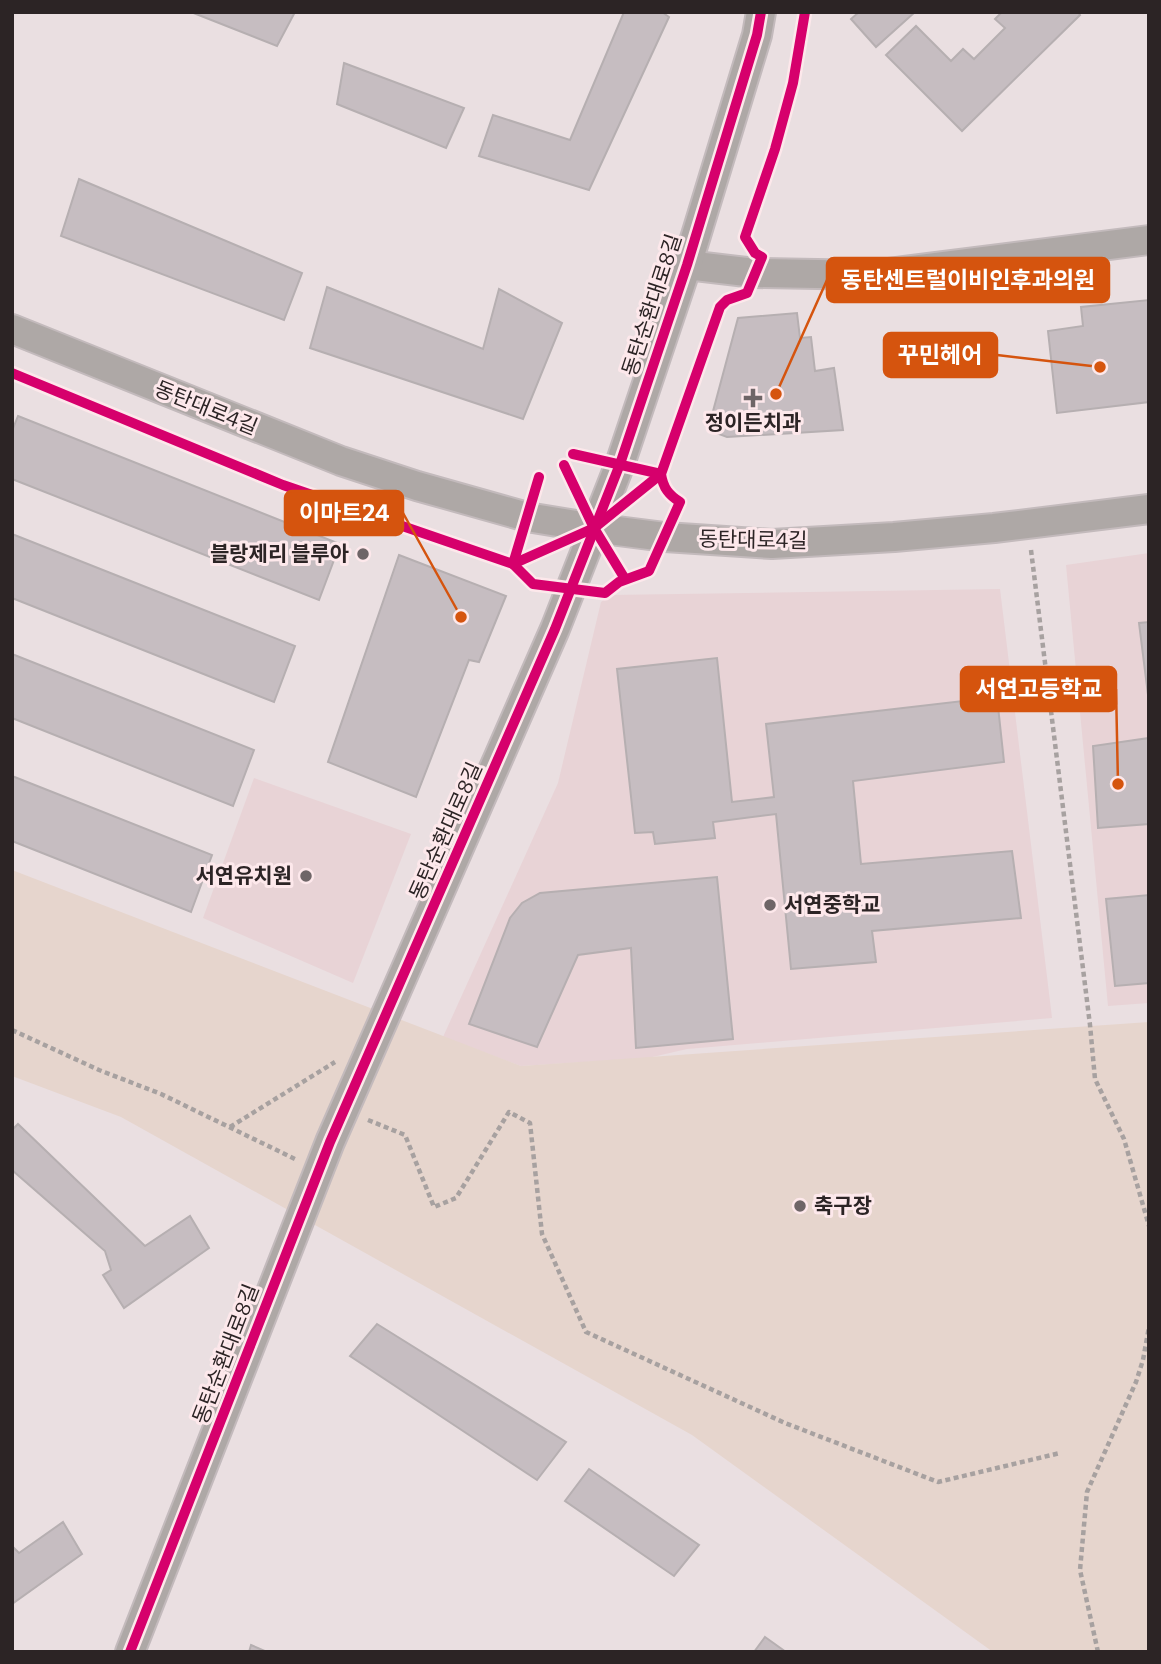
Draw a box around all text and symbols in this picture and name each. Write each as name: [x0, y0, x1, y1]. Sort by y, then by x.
street label: 동탄순환대로8길: [617, 231, 687, 379]
callout: 동탄센트럴이비인후과의원: [827, 258, 1109, 302]
text: 동탄센트럴이비인후과의원: [841, 266, 1095, 294]
callout: 꾸민헤어: [884, 333, 997, 377]
text: 꾸민헤어: [898, 341, 982, 369]
street label: 동탄대로4길: [151, 376, 261, 440]
marker: 정이든치과: [743, 388, 763, 408]
place label: 정이든치과: [705, 410, 801, 436]
callout: 이마트24: [285, 491, 403, 535]
text: 이마트24: [299, 499, 389, 527]
street label: 동탄대로4길: [698, 526, 808, 554]
place label: 블랑제리 블루아: [210, 541, 349, 567]
marker: 블랑제리 블루아: [355, 546, 371, 562]
callout: 서연고등학교: [961, 667, 1116, 711]
text: 서연고등학교: [976, 675, 1102, 703]
street label: 동탄순환대로8길: [404, 758, 488, 904]
place label: 서연유치원: [195, 863, 292, 889]
marker: 서연유치원: [298, 868, 314, 884]
place label: 서연중학교: [784, 892, 881, 918]
marker: 서연중학교: [762, 897, 778, 913]
place label: 축구장: [814, 1193, 872, 1219]
marker: 축구장: [792, 1198, 808, 1214]
street label: 동탄순환대로8길: [187, 1280, 265, 1428]

